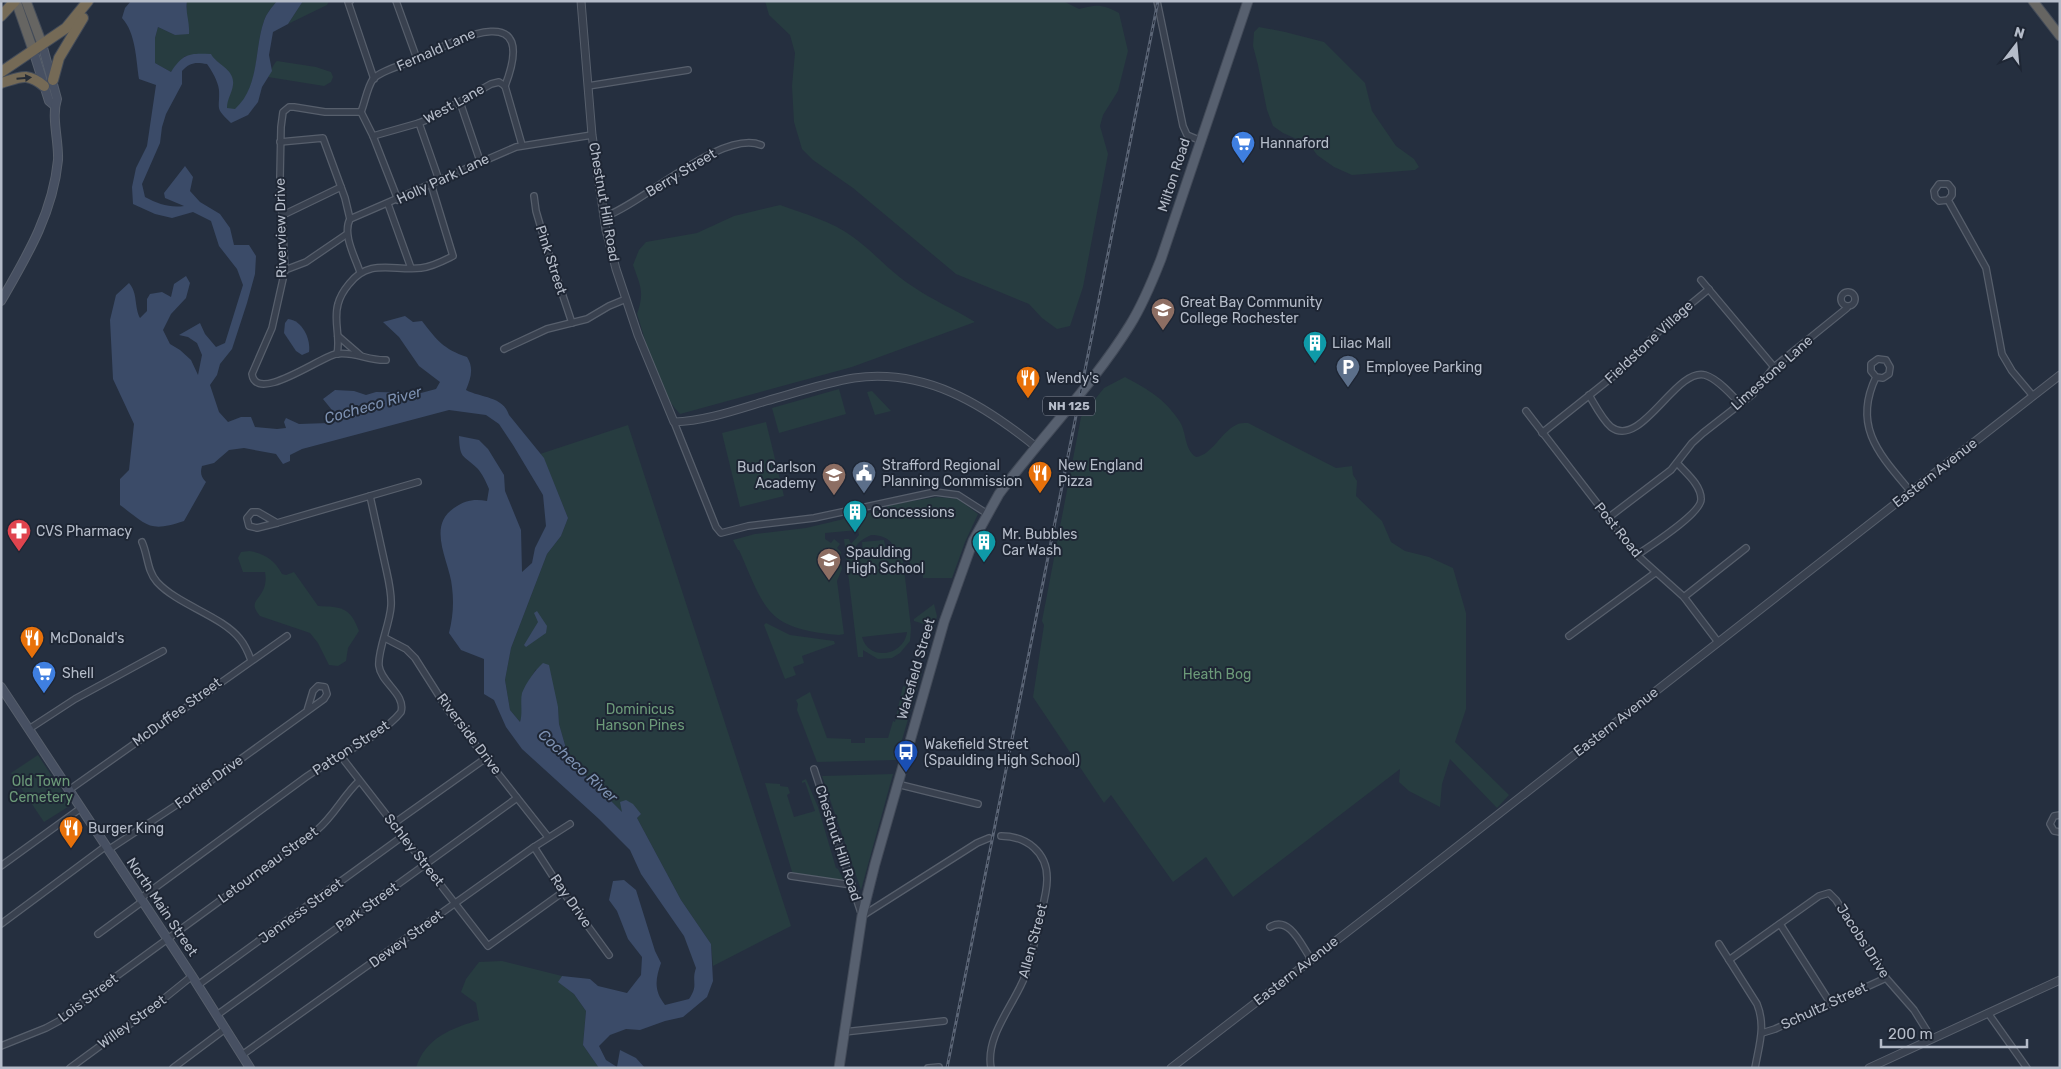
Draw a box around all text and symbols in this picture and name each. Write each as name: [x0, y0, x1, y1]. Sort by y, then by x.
north arrow: [1991, 20, 2041, 70]
text: N: [2012, 23, 2027, 43]
street label: Fernald Lane: [394, 25, 478, 75]
one-way arrow: [17, 74, 33, 82]
street label: West Lane: [421, 80, 487, 128]
supermarket icon: Hannaford: [1230, 130, 1256, 164]
place label: Hannaford: [1260, 135, 1329, 152]
street label: Milton Road: [1154, 136, 1194, 214]
street label: Chestnut Hill Road: [585, 141, 623, 263]
street label: Berry Street: [643, 145, 720, 201]
street label: Holly Park Lane: [394, 150, 492, 208]
street label: Riverview Drive: [272, 178, 290, 278]
street label: Pink Street: [532, 223, 570, 297]
place label: Great Bay Community College Rochester: [1180, 294, 1323, 327]
school or university icon: Great Bay Community College Rochester: [1150, 297, 1176, 331]
street label: Fieldstone Village: [1601, 297, 1697, 387]
building icon: Lilac Mall: [1302, 330, 1328, 364]
street label: Limestone Lane: [1728, 332, 1816, 414]
place label: Lilac Mall: [1332, 335, 1391, 352]
parking icon: Employee Parking: [1335, 354, 1361, 388]
place label: Employee Parking: [1366, 359, 1482, 376]
restaurant icon: Wendy's: [1015, 365, 1041, 399]
place label: Wendy's: [1046, 370, 1099, 387]
water label: Cocheco River: [322, 382, 425, 428]
road number: NH 125: [1043, 396, 1095, 416]
street label: Eastern Avenue: [1889, 435, 1981, 511]
place label: Strafford Regional Planning Commission: [882, 457, 1023, 490]
place label: New England Pizza: [1058, 457, 1143, 490]
place label: Bud Carlson Academy: [737, 459, 816, 492]
public building icon: Strafford Regional Planning Commission: [851, 460, 877, 494]
restaurant icon: New England Pizza: [1027, 460, 1053, 494]
school or university icon: Bud Carlson Academy: [821, 462, 847, 496]
building icon: Concessions: [842, 499, 868, 533]
street label: Post Road: [1591, 499, 1645, 561]
place label: Concessions: [872, 504, 955, 521]
pharmacy icon: CVS Pharmacy: [6, 518, 32, 552]
place label: CVS Pharmacy: [36, 523, 132, 540]
place label: Mr. Bubbles Car Wash: [1002, 526, 1077, 559]
building icon: Mr. Bubbles Car Wash: [971, 529, 997, 563]
place label: Spaulding High School: [846, 544, 924, 577]
school or university icon: Spaulding High School: [816, 547, 842, 581]
street label: Wakefield Street: [893, 616, 939, 722]
restaurant icon: McDonald's: [19, 625, 45, 659]
place label: McDonald's: [50, 630, 124, 647]
supermarket icon: Shell: [31, 660, 57, 694]
place label: Shell: [62, 665, 94, 682]
park label: Heath Bog: [1183, 666, 1251, 683]
street label: McDuffee Street: [129, 674, 225, 750]
street label: Eastern Avenue: [1570, 684, 1662, 760]
street label: Riverside Drive: [433, 690, 505, 778]
park label: Dominicus Hanson Pines: [595, 701, 685, 734]
street label: Patton Street: [310, 717, 393, 779]
water label: Cocheco River: [535, 726, 622, 807]
place label: Wakefield Street (Spaulding High School): [924, 736, 1080, 769]
bus stop icon: Wakefield Street (Spaulding High School): [893, 739, 919, 773]
street label: Fortier Drive: [172, 751, 247, 812]
park label: Old Town Cemetery: [9, 773, 73, 806]
street label: Chestnut Hill Road: [811, 783, 865, 903]
street label: Schley Street: [380, 810, 448, 890]
restaurant icon: Burger King: [58, 815, 84, 849]
place label: Burger King: [88, 820, 164, 837]
street label: Letourneau Street: [215, 823, 322, 907]
street label: North Main Street: [123, 855, 202, 960]
street label: Ray Drive: [546, 871, 596, 931]
street label: Jenness Street: [256, 875, 347, 947]
street label: Park Street: [333, 878, 402, 935]
street label: Allen Street: [1015, 901, 1051, 980]
street label: Jacobs Drive: [1833, 901, 1893, 981]
street label: Dewey Street: [366, 906, 447, 971]
street label: Eastern Avenue: [1250, 933, 1342, 1009]
street label: Lois Street: [55, 970, 122, 1026]
street label: Schultz Street: [1778, 978, 1870, 1033]
street label: Willey Street: [95, 991, 170, 1052]
scale bar: [1881, 1016, 2027, 1048]
text: 200 m: [1888, 1025, 1933, 1043]

